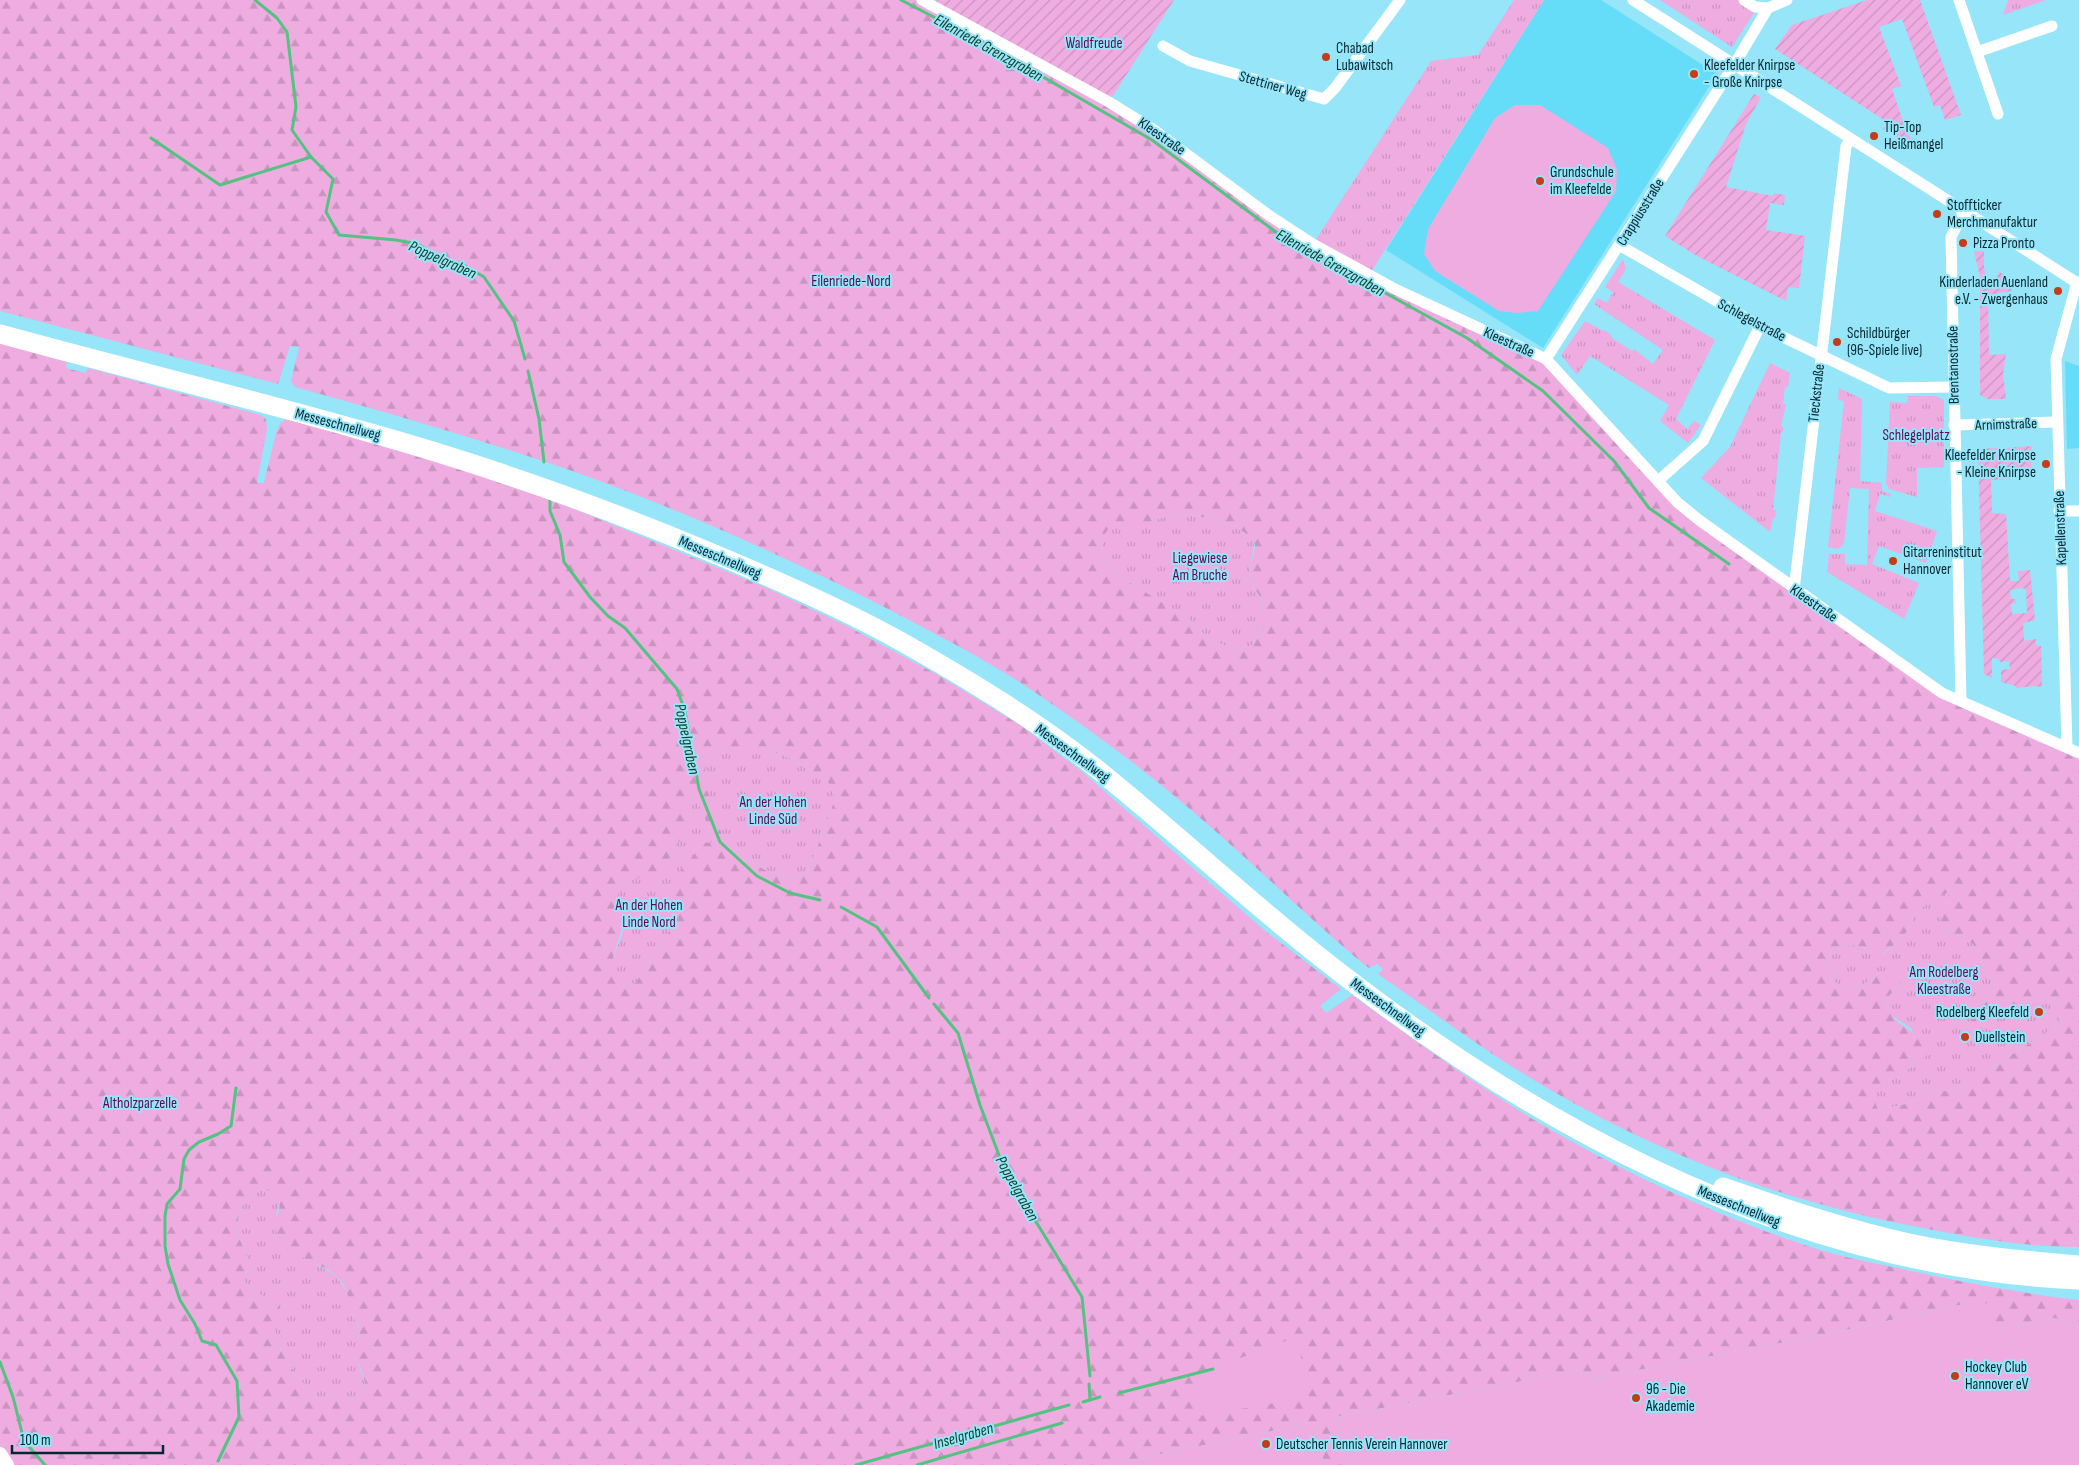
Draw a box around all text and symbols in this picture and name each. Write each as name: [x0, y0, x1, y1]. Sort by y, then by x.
water label: Eilenriede Grenzgraben: [931, 11, 1046, 86]
park label: Waldfreude: [1065, 34, 1123, 53]
place label: Chabad Lubawitsch: [1336, 39, 1393, 75]
marker: Chabad Lubawitsch: [1320, 51, 1332, 63]
place label: Kleefelder Knirpse - Große Knirpse: [1704, 56, 1795, 92]
street label: Stettiner Weg: [1237, 67, 1309, 104]
marker: Kleefelder Knirpse - Große Knirpse: [1688, 68, 1700, 80]
street label: Kleestraße: [1134, 113, 1189, 160]
place label: Tip-Top Heißmangel: [1884, 118, 1943, 154]
marker: Tip-Top Heißmangel: [1868, 130, 1880, 142]
place label: Grundschule im Kleefelde: [1550, 163, 1614, 199]
marker: Grundschule im Kleefelde: [1534, 175, 1546, 187]
street label: Crappiusstraße: [1612, 175, 1669, 249]
place label: Stoffticker Merchmanufaktur: [1947, 196, 2038, 232]
marker: Stoffticker Merchmanufaktur: [1931, 208, 1943, 220]
water label: Eilenriede Grenzgraben: [1273, 226, 1388, 301]
place label: Pizza Pronto: [1973, 234, 2035, 253]
water label: Poppelgraben: [406, 237, 479, 284]
marker: Pizza Pronto: [1957, 237, 1969, 249]
park label: Eilenriede-Nord: [811, 272, 891, 291]
place label: Kinderladen Auenland e.V. - Zwergenhaus: [1939, 273, 2048, 309]
marker: Kinderladen Auenland e.V. - Zwergenhaus: [2052, 285, 2064, 297]
street label: Schlegelstraße: [1714, 295, 1789, 346]
street label: Kleestraße: [1480, 323, 1537, 362]
place label: Schildbürger (96-Spiele live): [1847, 324, 1922, 360]
street label: Brentanostraße: [1943, 326, 1964, 404]
marker: Schildbürger (96-Spiele live): [1831, 336, 1843, 348]
street label: Tieckstraße: [1804, 363, 1829, 423]
street label: Messeschnellweg: [293, 404, 383, 445]
street label: Arnimstraße: [1974, 414, 2037, 435]
park label: Schlegelplatz: [1882, 426, 1950, 445]
place label: Kleefelder Knirpse - Kleine Knirpse: [1945, 446, 2036, 482]
marker: Kleefelder Knirpse - Kleine Knirpse: [2040, 458, 2052, 470]
street label: Kapellenstraße: [2050, 490, 2071, 566]
street label: Messeschnellweg: [676, 532, 764, 583]
place label: Gitarreninstitut Hannover: [1903, 543, 1982, 579]
park label: Liegewiese Am Bruche: [1172, 549, 1227, 585]
marker: Gitarreninstitut Hannover: [1887, 555, 1899, 567]
street label: Kleestraße: [1786, 580, 1841, 627]
water label: Poppelgraben: [670, 702, 703, 777]
street label: Messeschnellweg: [1032, 720, 1114, 787]
park label: An der Hohen Linde Süd: [738, 793, 807, 829]
park label: An der Hohen Linde Nord: [614, 896, 683, 932]
park label: Am Rodelberg Kleestraße: [1909, 963, 1978, 999]
street label: Messeschnellweg: [1347, 974, 1429, 1041]
place label: Rodelberg Kleefeld: [1936, 1003, 2029, 1022]
marker: Rodelberg Kleefeld: [2033, 1006, 2045, 1018]
place label: Duellstein: [1975, 1028, 2025, 1047]
marker: Duellstein: [1959, 1031, 1971, 1043]
park label: Altholzparzelle: [102, 1094, 177, 1113]
water label: Poppelgraben: [991, 1153, 1043, 1225]
street label: Messeschnellweg: [1695, 1181, 1783, 1232]
place label: Hockey Club Hannover eV: [1965, 1358, 2029, 1394]
marker: Hockey Club Hannover eV: [1949, 1370, 1961, 1382]
place label: 96 - Die Akademie: [1645, 1380, 1695, 1416]
marker: 96 - Die Akademie: [1630, 1392, 1642, 1404]
water label: Inselgraben: [931, 1419, 996, 1454]
scale bar: [12, 1422, 164, 1454]
text: 100 m: [20, 1431, 51, 1450]
place label: Deutscher Tennis Verein Hannover: [1276, 1435, 1448, 1454]
marker: Deutscher Tennis Verein Hannover: [1260, 1438, 1272, 1450]

